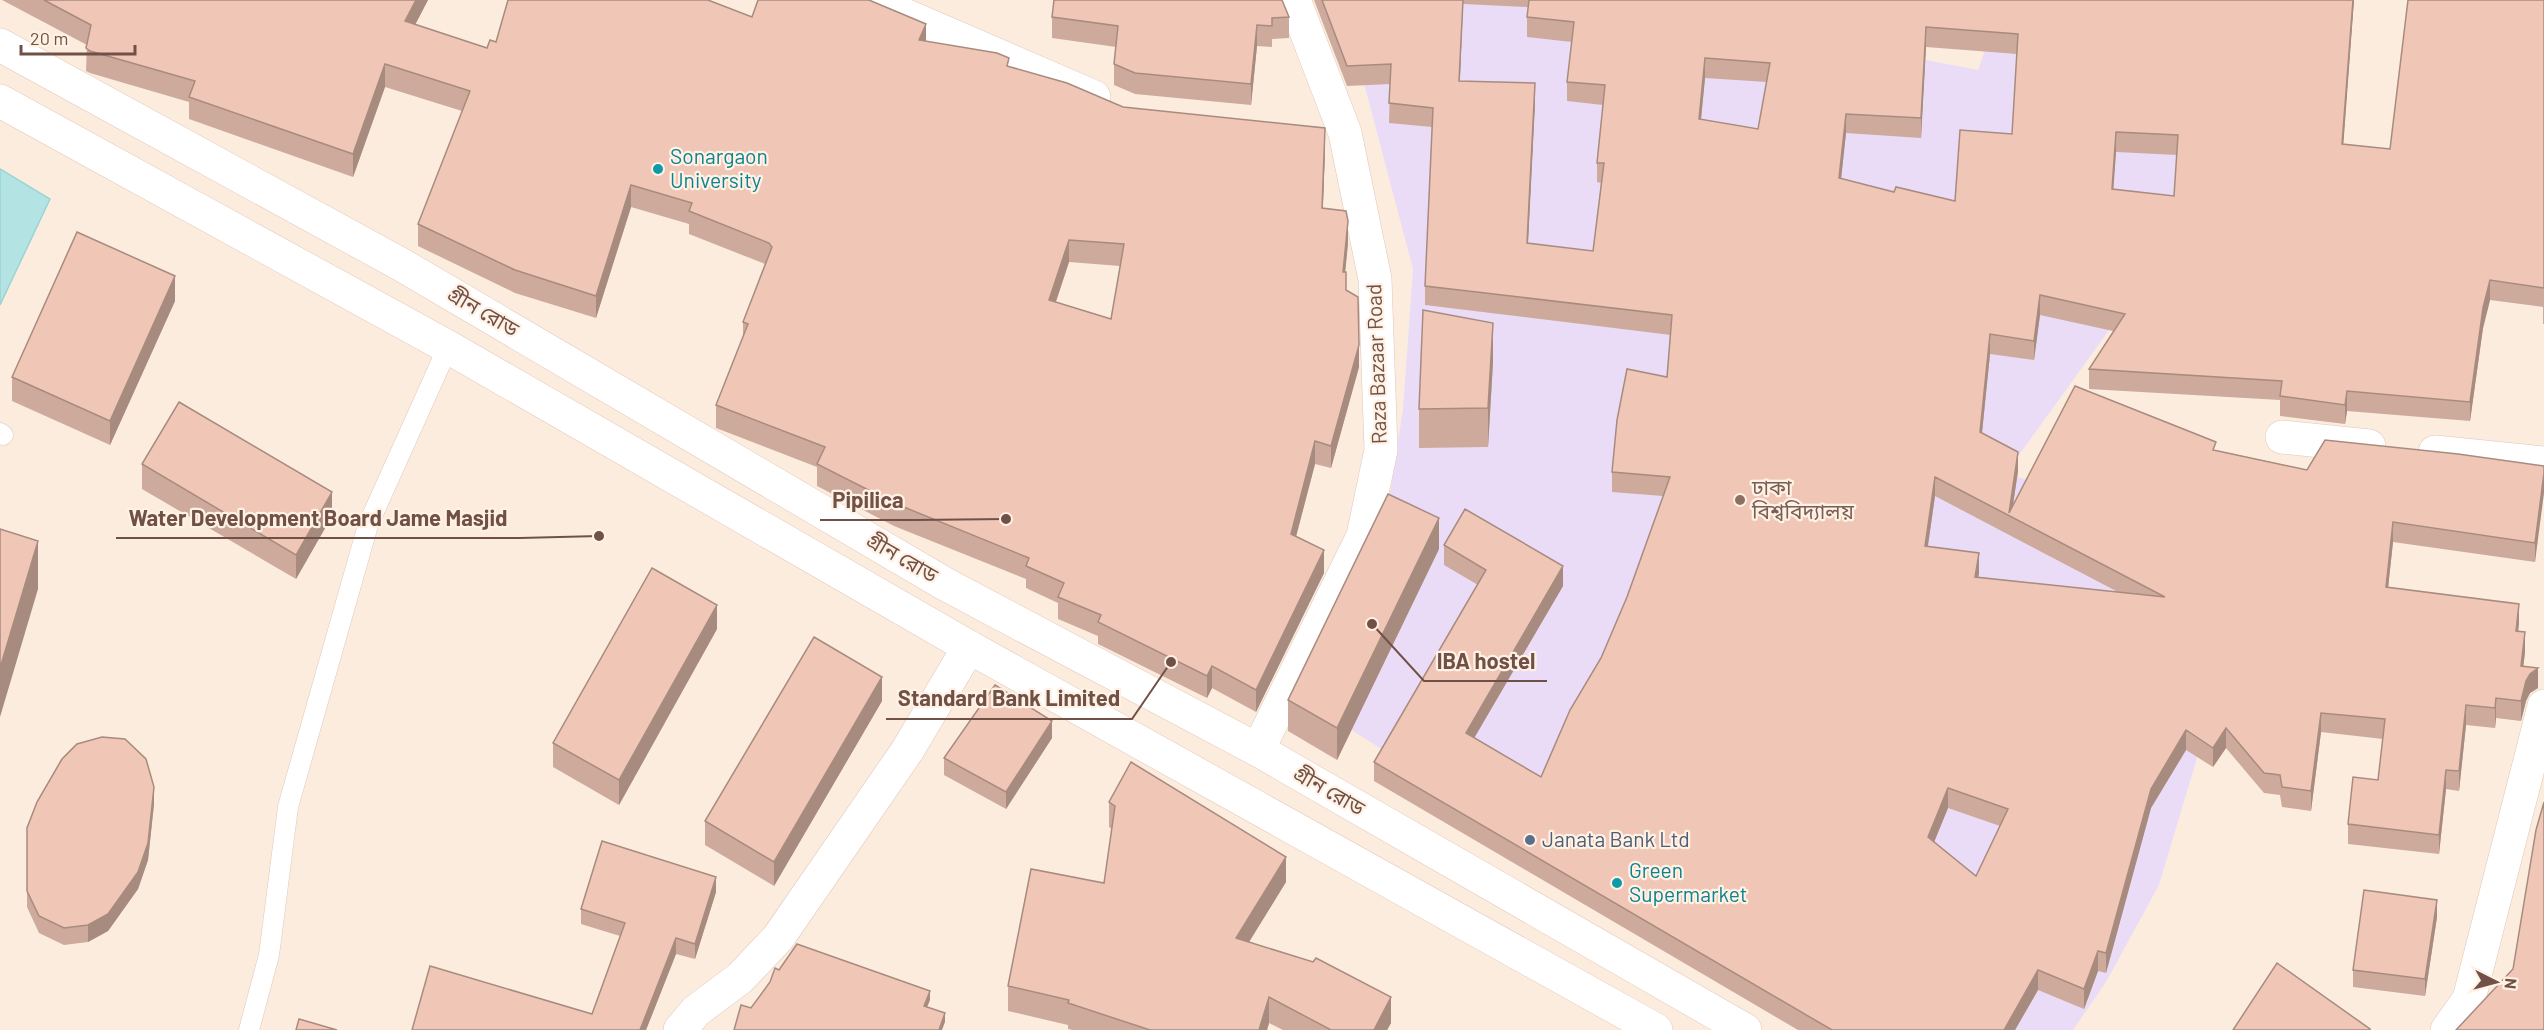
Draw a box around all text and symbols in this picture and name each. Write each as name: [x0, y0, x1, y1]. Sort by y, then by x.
scale bar: [21, 18, 135, 56]
text: 20 m: [30, 27, 68, 49]
place label: Sonargaon University: [670, 143, 768, 192]
marker: Sonargaon University: [651, 162, 665, 176]
street label: গ্রীন রোড: [444, 280, 525, 341]
street label: Raza Bazaar Road: [1360, 283, 1391, 445]
place label: ঢাকা বিশ্ববিদ্যালয়: [1751, 474, 1855, 523]
callout: Pipilica: [820, 480, 915, 520]
text: Pipilica: [832, 486, 904, 512]
marker: ঢাকা বিশ্ববিদ্যালয়: [1733, 493, 1747, 507]
callout: Water Development Board Jame Masjid: [116, 498, 520, 538]
text: Water Development Board Jame Masjid: [128, 504, 508, 530]
street label: গ্রীন রোড: [863, 526, 944, 587]
callout: IBA hostel: [1424, 641, 1547, 681]
text: IBA hostel: [1437, 647, 1535, 673]
callout: Standard Bank Limited: [886, 679, 1132, 719]
text: Standard Bank Limited: [898, 684, 1120, 710]
street label: গ্রীন রোড: [1290, 759, 1371, 820]
place label: Janata Bank Ltd: [1542, 826, 1690, 851]
marker: Janata Bank Ltd: [1523, 833, 1537, 847]
place label: Green Supermarket: [1629, 857, 1747, 906]
marker: Green Supermarket: [1610, 876, 1624, 890]
north arrow: [2466, 952, 2526, 1012]
text: N: [2501, 977, 2521, 990]

